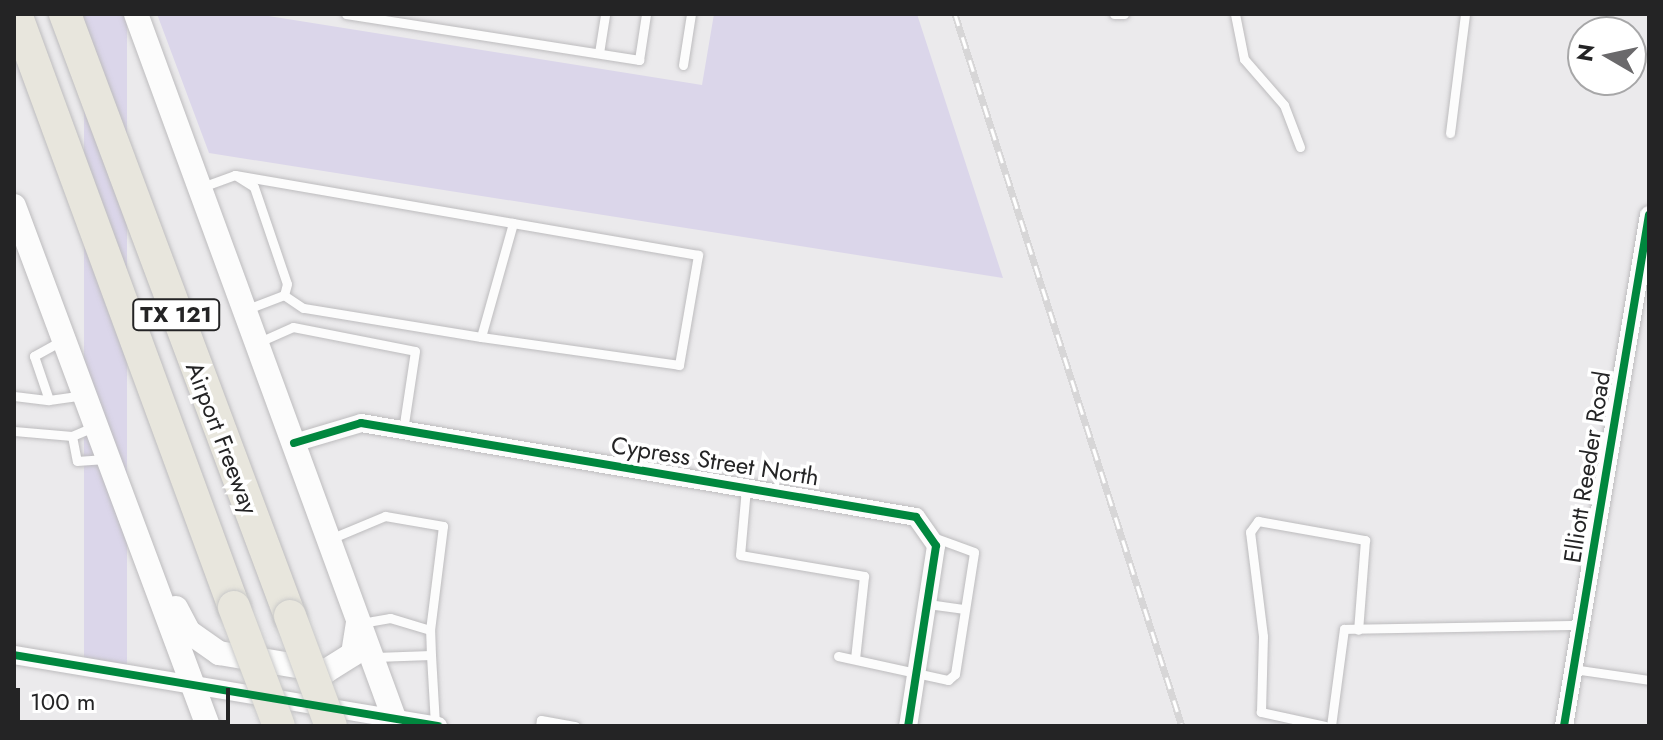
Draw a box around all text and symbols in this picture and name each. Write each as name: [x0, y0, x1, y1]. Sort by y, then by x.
north arrow: [1567, 16, 1647, 96]
text: N: [1568, 41, 1602, 64]
road number: TX 121: [132, 297, 220, 333]
street label: Airport Freeway: [180, 358, 264, 518]
street label: Elliott Reeder Road: [1558, 369, 1616, 565]
street label: Cypress Street North: [609, 430, 821, 492]
scale bar: [20, 672, 234, 722]
text: 100 m: [30, 684, 96, 719]

